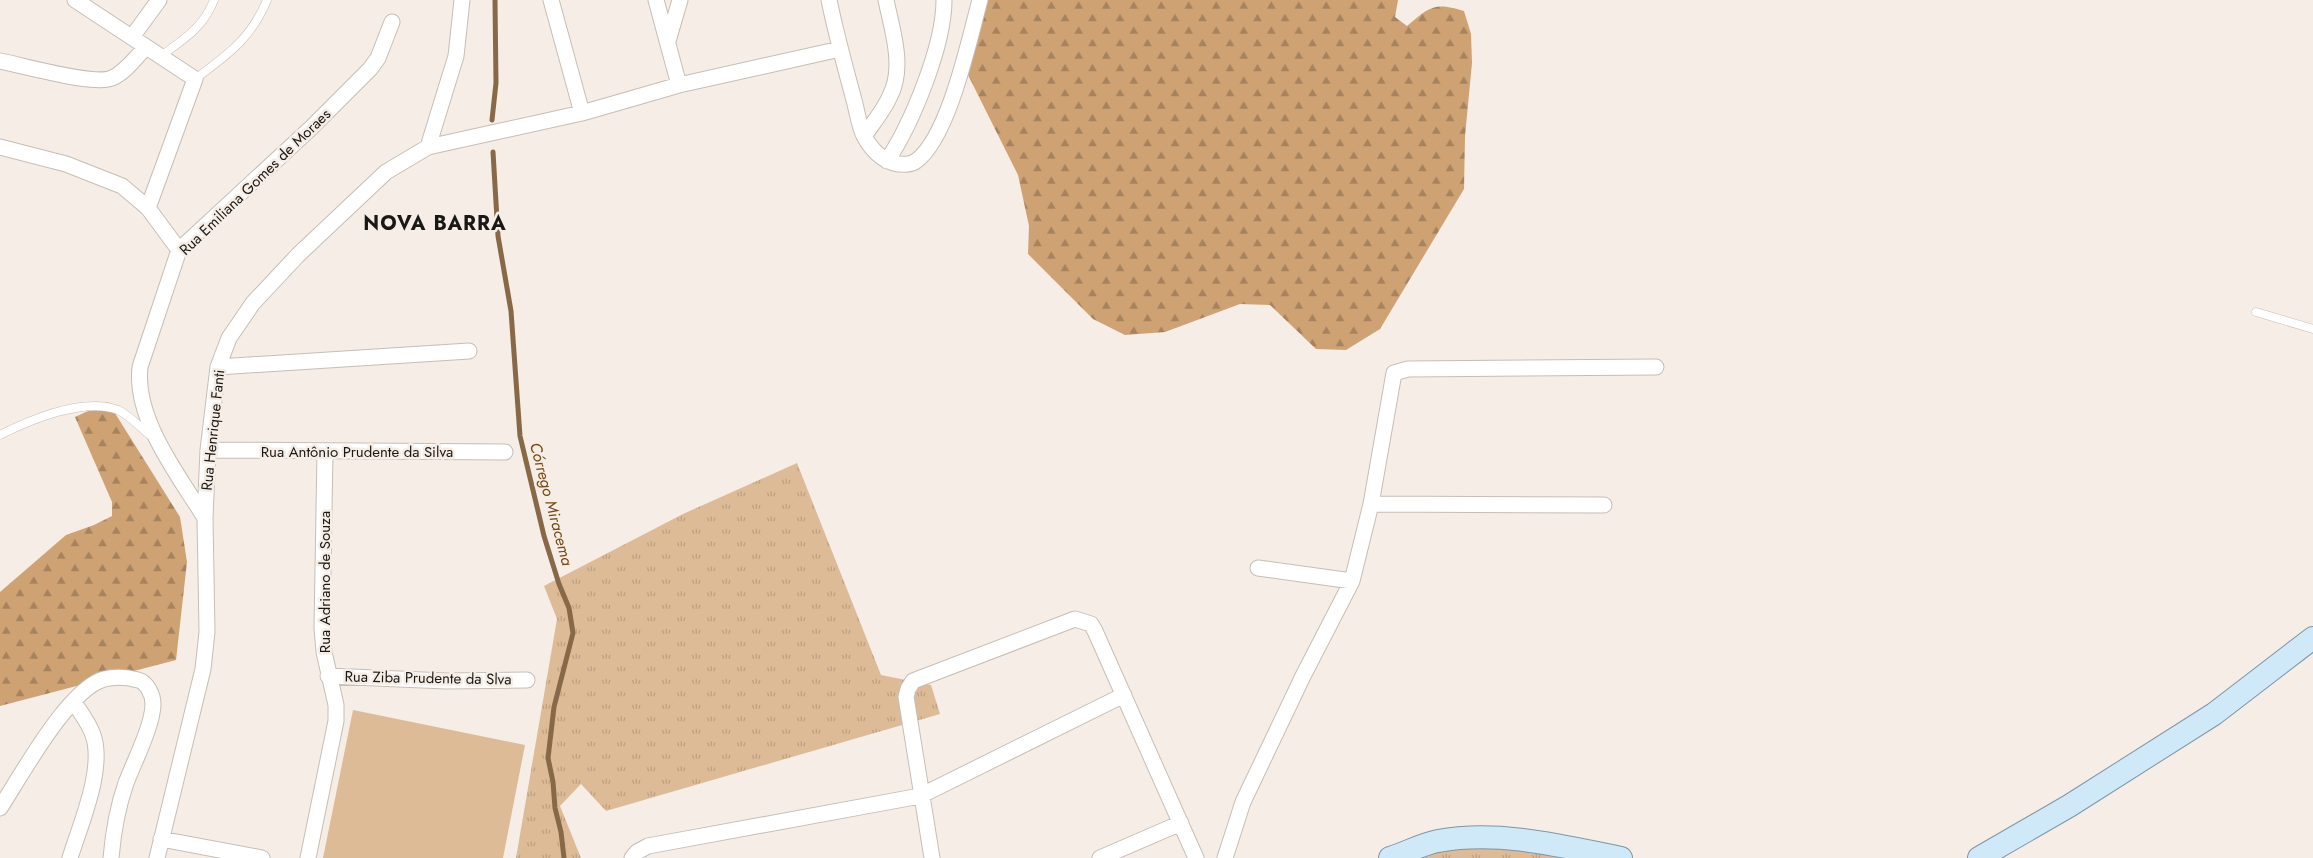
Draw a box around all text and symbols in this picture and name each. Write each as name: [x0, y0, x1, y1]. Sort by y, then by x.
street label: Rua Emiliana Gomes de Moraes: [174, 104, 336, 260]
district label: NOVA BARRA: [363, 209, 507, 238]
street label: Rua Henrique Fanti: [196, 368, 230, 492]
water label: Córrego Miracema: [524, 440, 579, 569]
street label: Rua Antônio Prudente da Silva: [261, 441, 453, 463]
street label: Rua Adriano de Souza: [314, 511, 336, 653]
street label: Rua Ziba Prudente da Slva: [344, 666, 512, 690]

